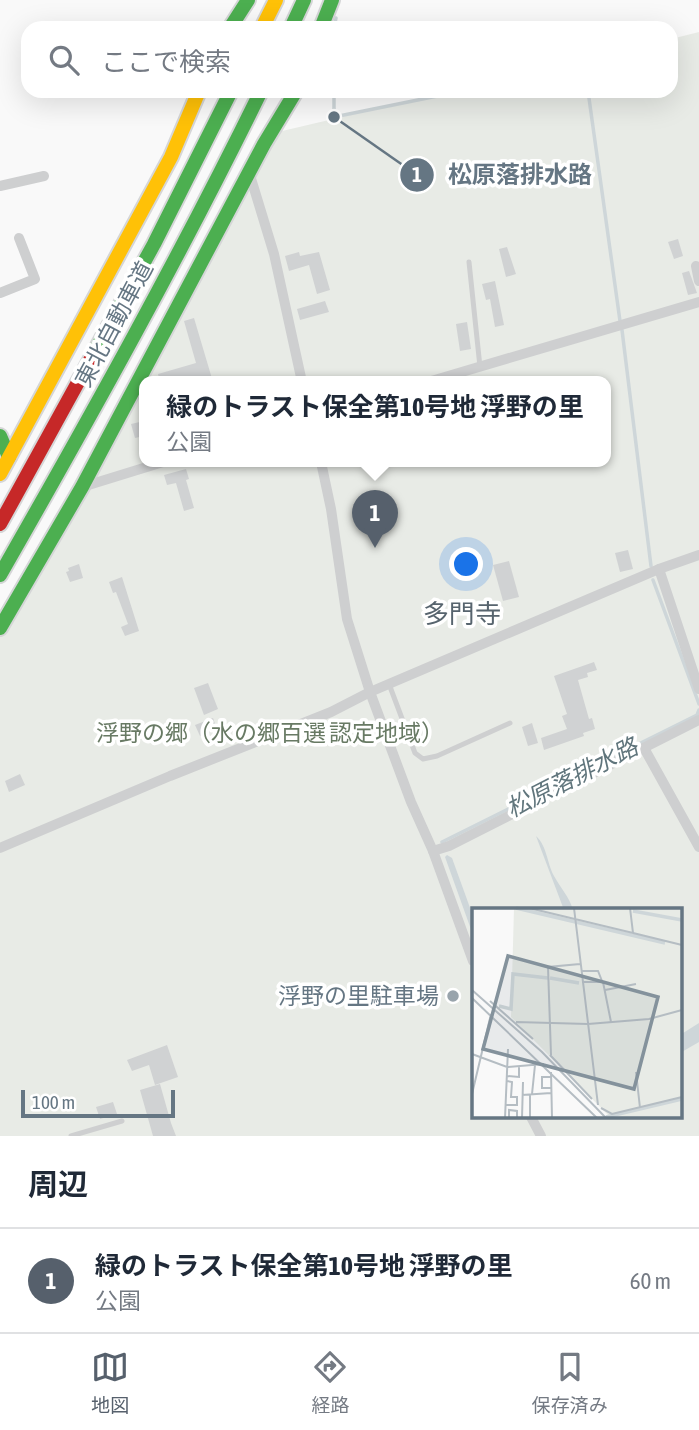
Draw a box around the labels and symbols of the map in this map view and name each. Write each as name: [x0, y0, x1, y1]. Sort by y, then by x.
callout: 松原落排水路: [399, 152, 606, 197]
text: 松原落排水路: [448, 161, 592, 188]
text: 1: [412, 162, 422, 186]
street label: 東北自動車道: [70, 257, 158, 391]
pin: 1: [352, 490, 398, 548]
your location: [449, 547, 483, 581]
district label: 多門寺: [423, 599, 501, 629]
park label: 浮野の郷（水の郷百選 認定地域）: [96, 720, 444, 746]
water label: 松原落排水路: [501, 732, 644, 822]
inset map: [472, 908, 682, 1118]
place label: 浮野の里駐車場: [278, 983, 439, 1009]
marker: 浮野の里駐車場: [445, 988, 461, 1004]
scale bar: [21, 1087, 175, 1119]

